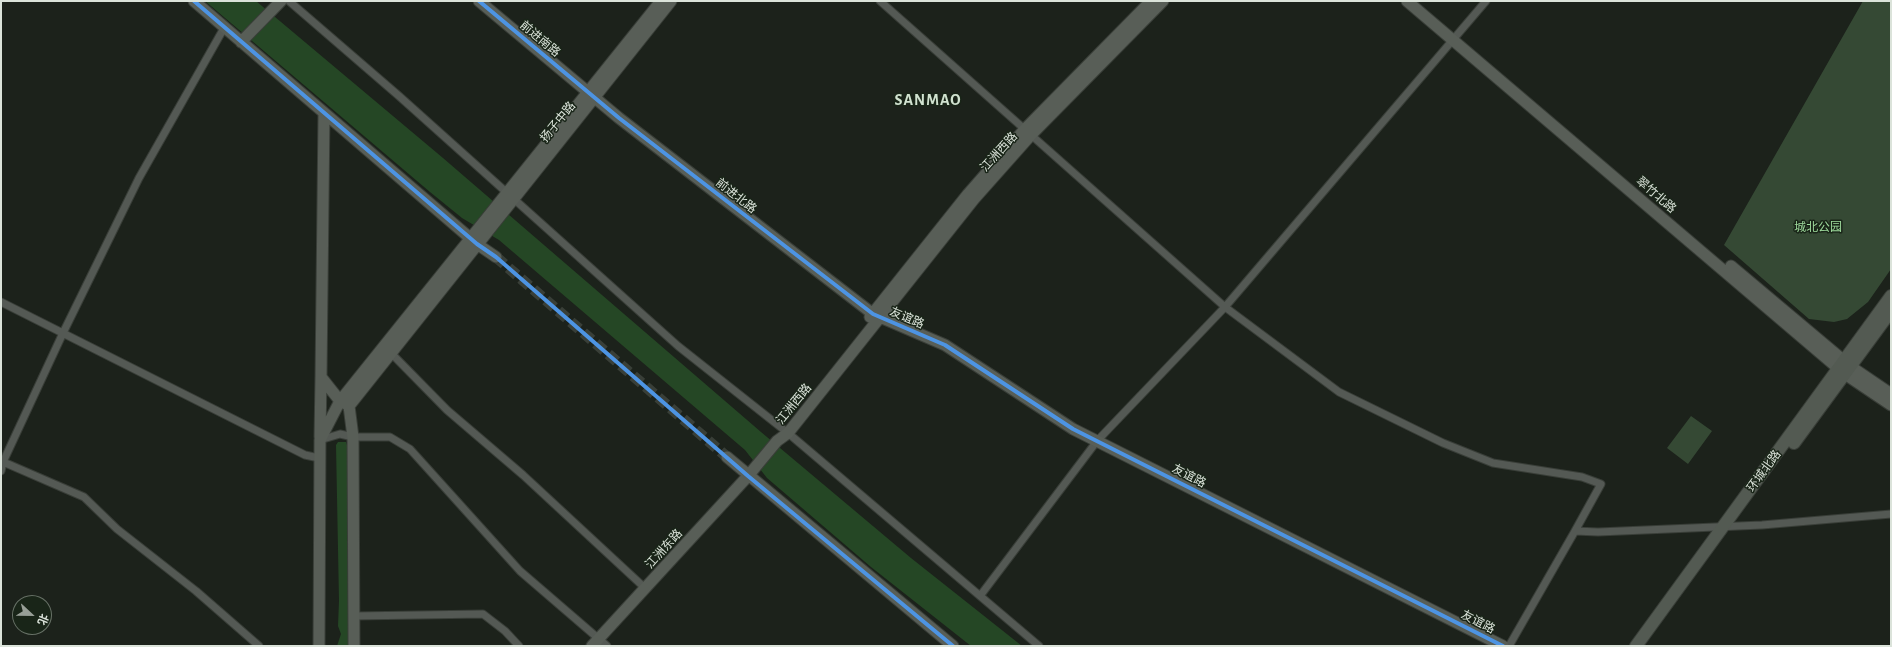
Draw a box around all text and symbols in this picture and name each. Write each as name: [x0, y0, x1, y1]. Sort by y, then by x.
street label: 前进南路: [517, 18, 563, 60]
district label: SANMAO: [894, 90, 962, 110]
street label: 扬子中路: [537, 99, 579, 145]
street label: 江洲西路: [978, 129, 1020, 175]
street label: 翠竹北路: [1633, 174, 1679, 216]
street label: 前进北路: [713, 176, 759, 216]
park label: 城北公园: [1794, 220, 1842, 234]
street label: 友谊路: [888, 304, 926, 332]
street label: 江洲西路: [773, 381, 815, 427]
street label: 环城北路: [1744, 447, 1784, 495]
street label: 友谊路: [1170, 461, 1208, 491]
street label: 江洲东路: [643, 526, 685, 572]
north arrow: [12, 595, 52, 635]
street label: 友谊路: [1459, 607, 1497, 637]
text: 北: [36, 612, 50, 626]

